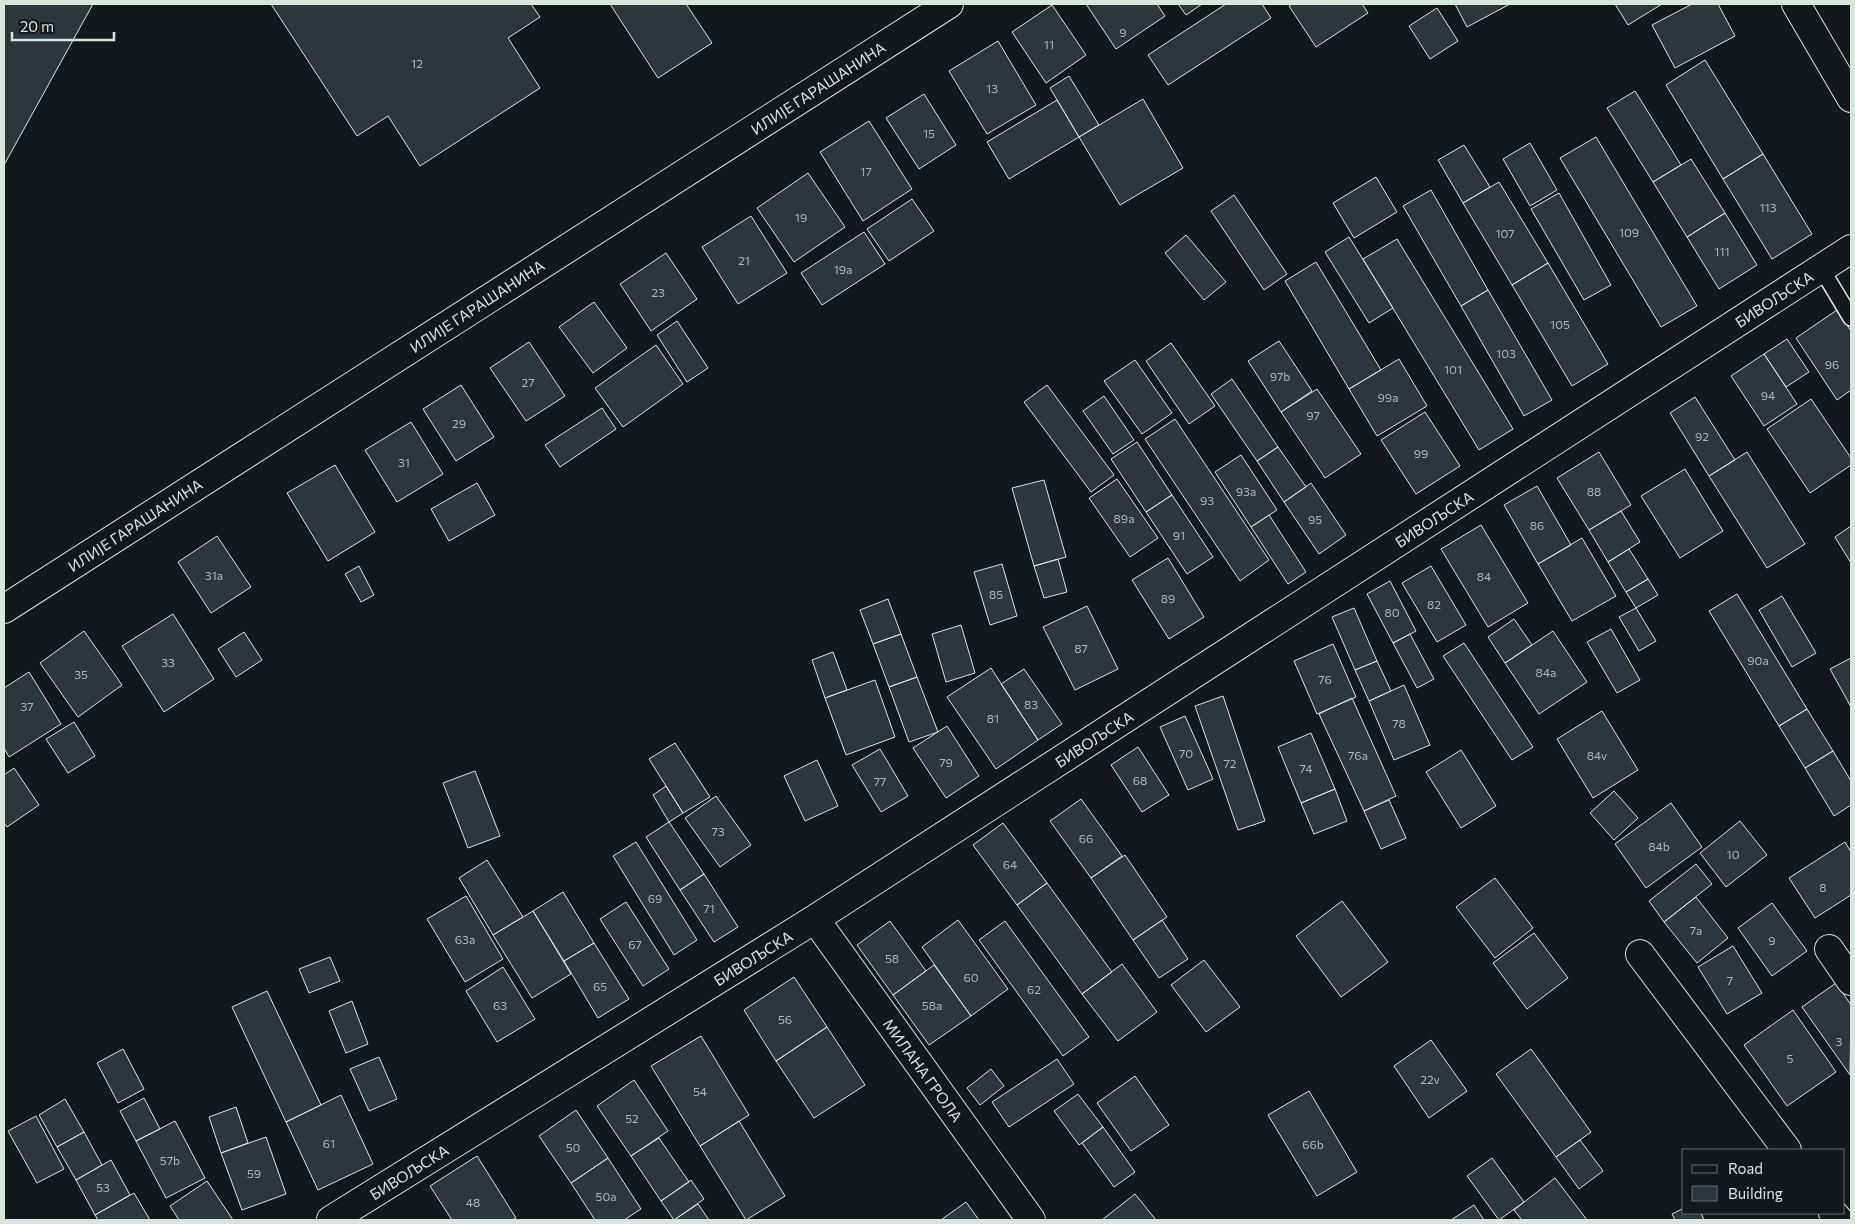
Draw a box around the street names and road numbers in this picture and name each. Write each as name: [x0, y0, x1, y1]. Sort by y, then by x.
street label: ИЛИЈЕ ГАРАШАНИНА: [747, 38, 889, 138]
street label: ИЛИЈЕ ГАРАШАНИНА: [406, 256, 548, 356]
street label: БИВОЉСКА: [1732, 267, 1816, 331]
street label: ИЛИЈЕ ГАРАШАНИНА: [64, 475, 206, 575]
street label: БИВОЉСКА: [1392, 487, 1476, 551]
street label: БИВОЉСКА: [1052, 707, 1136, 771]
street label: БИВОЉСКА: [710, 927, 796, 989]
street label: МИЛАНА ГРОЛА: [879, 1015, 967, 1125]
street label: БИВОЉСКА: [366, 1141, 452, 1203]

